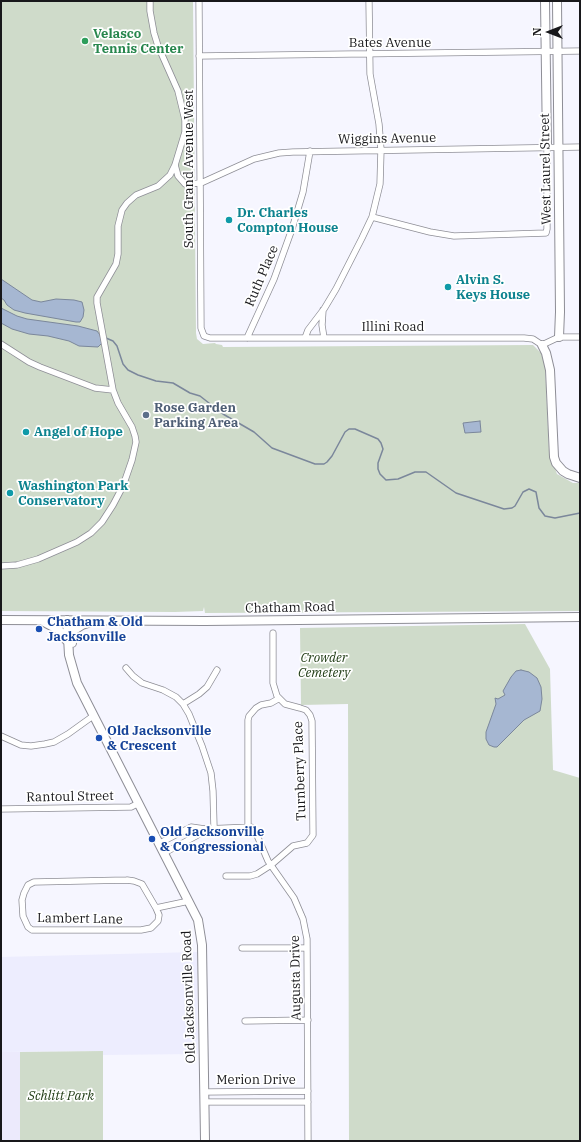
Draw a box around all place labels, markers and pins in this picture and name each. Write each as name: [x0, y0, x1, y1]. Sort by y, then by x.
place label: Velasco Tennis Center: [93, 26, 183, 57]
marker: Velasco Tennis Center: [80, 36, 90, 46]
place label: Dr. Charles Compton House: [237, 205, 338, 236]
marker: Dr. Charles Compton House: [224, 215, 234, 225]
place label: Alvin S. Keys House: [456, 272, 530, 303]
marker: Alvin S. Keys House: [443, 282, 453, 292]
place label: Rose Garden Parking Area: [154, 400, 238, 431]
marker: Rose Garden Parking Area: [141, 410, 151, 420]
place label: Angel of Hope: [34, 424, 123, 440]
marker: Angel of Hope: [21, 427, 31, 437]
place label: Washington Park Conservatory: [18, 478, 128, 509]
marker: Washington Park Conservatory: [5, 488, 15, 498]
place label: Chatham & Old Jacksonville: [47, 614, 143, 645]
marker: Chatham & Old Jacksonville: [34, 624, 44, 634]
place label: Old Jacksonville & Crescent: [107, 723, 211, 754]
marker: Old Jacksonville & Crescent: [94, 733, 104, 743]
place label: Old Jacksonville & Congressional: [160, 824, 264, 855]
marker: Old Jacksonville & Congressional: [147, 834, 157, 844]

